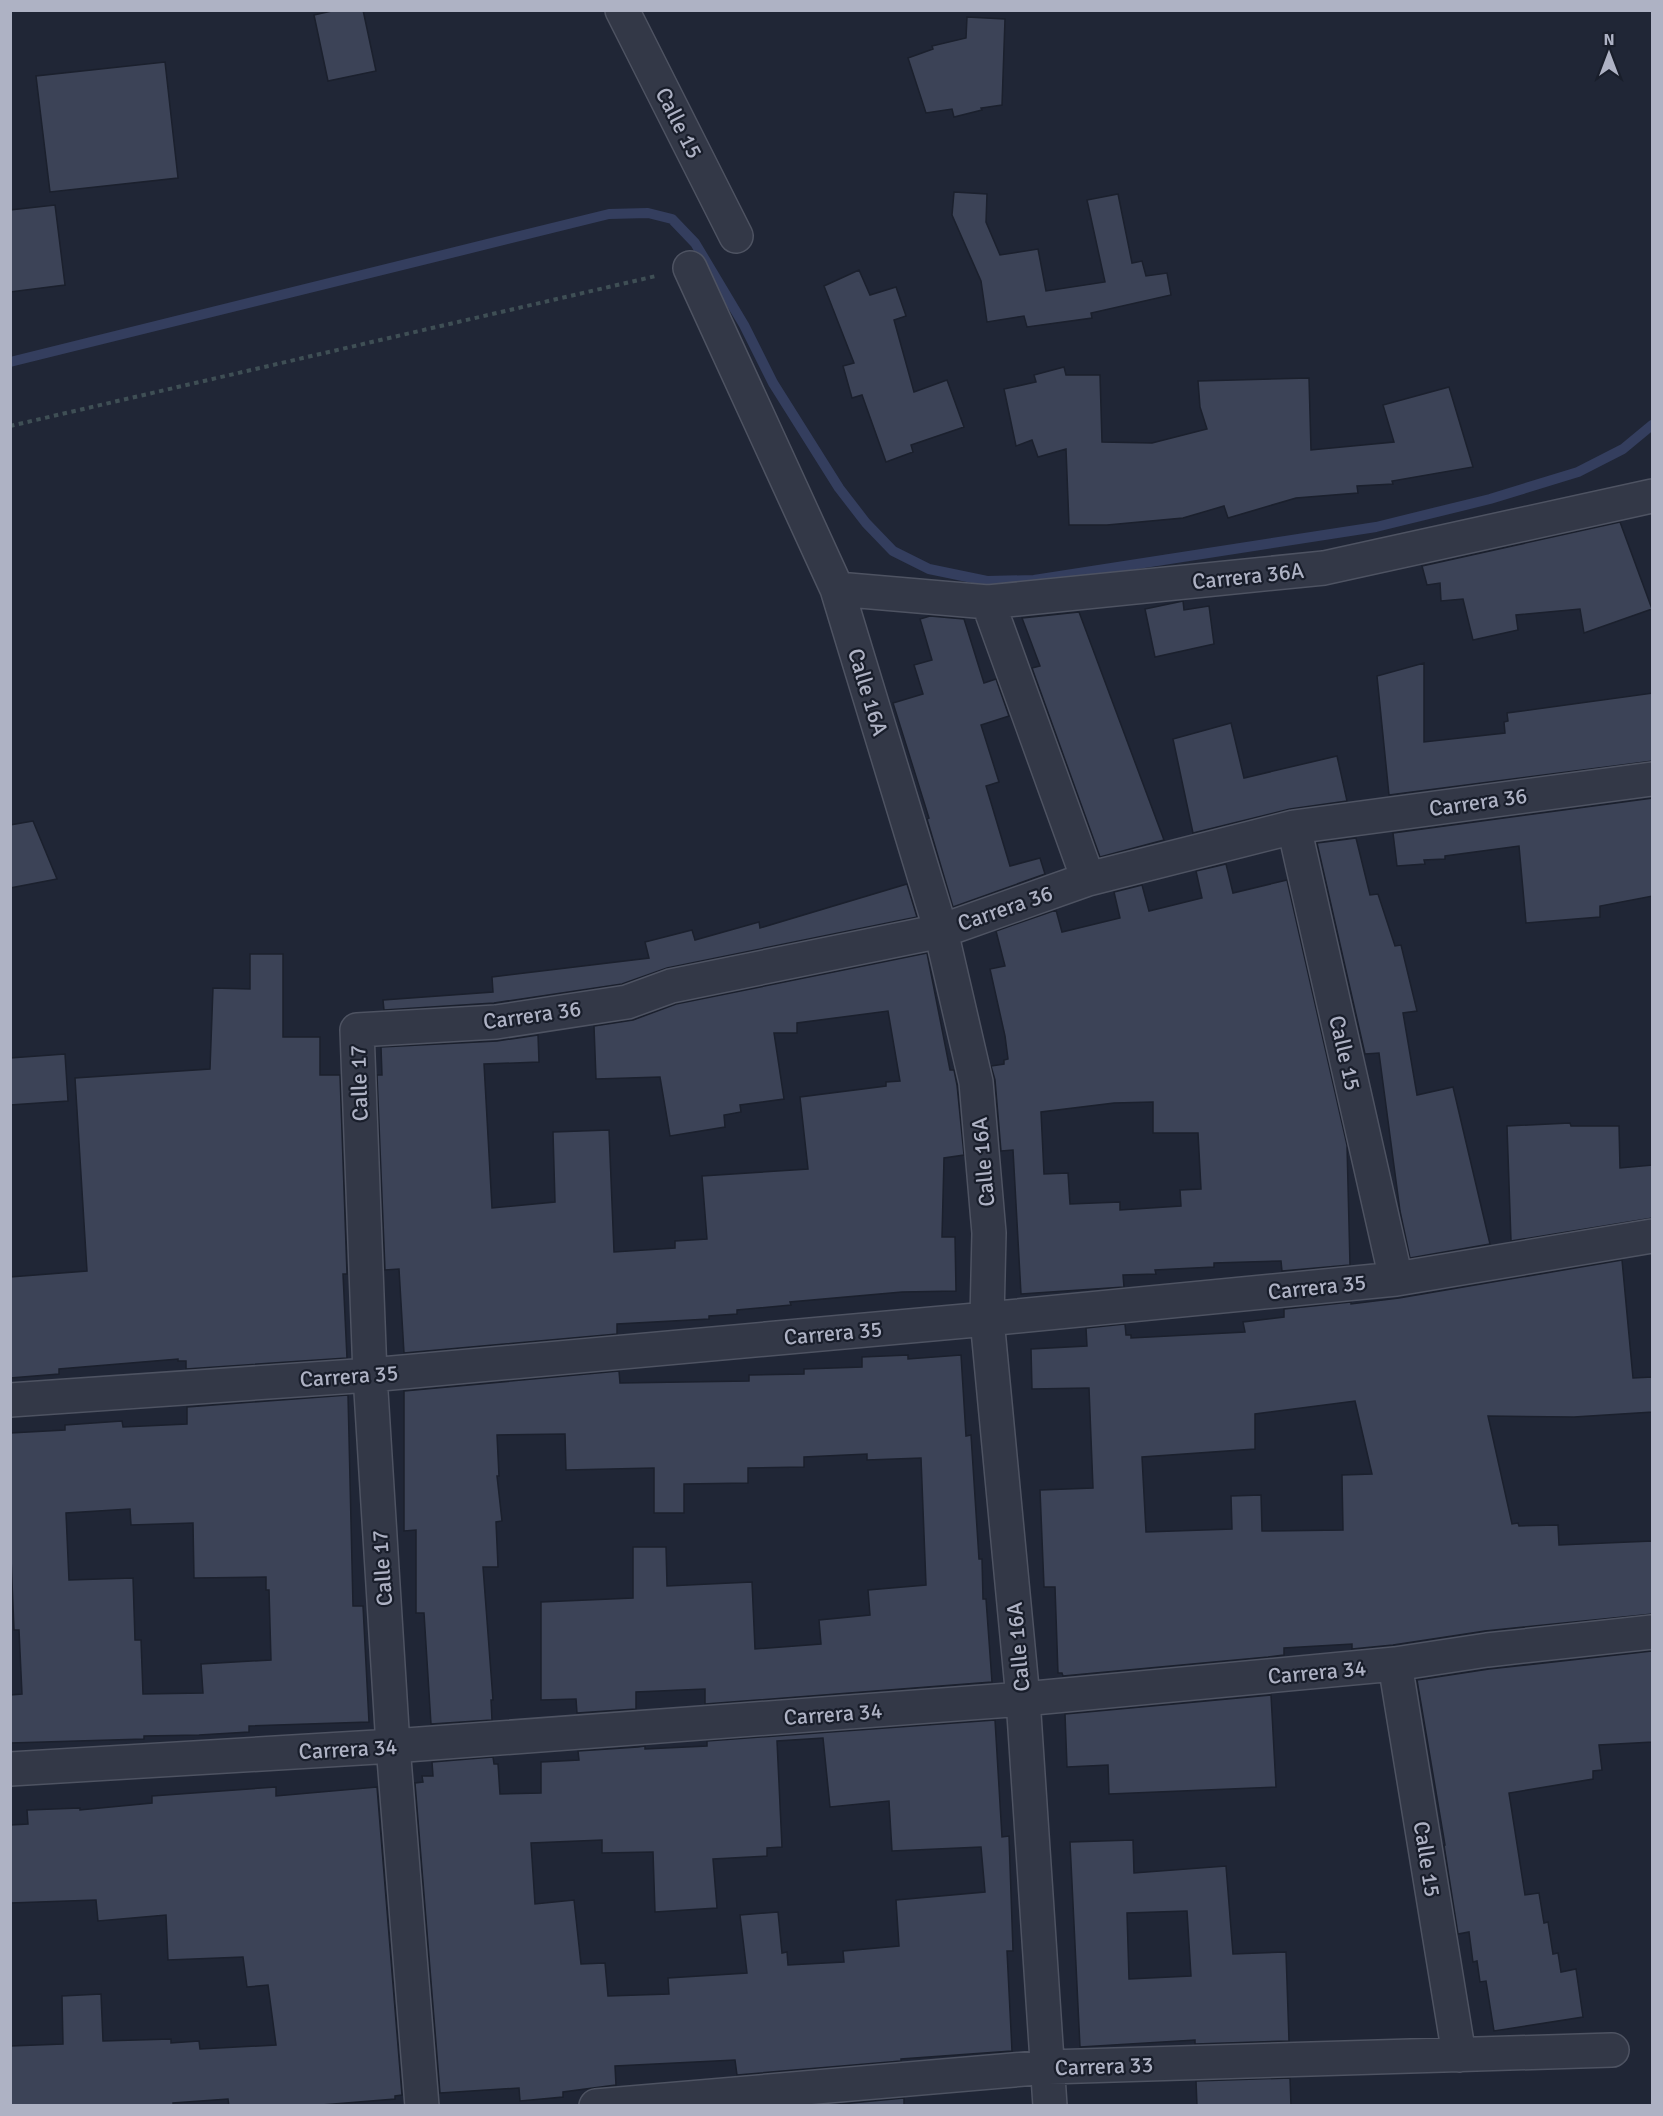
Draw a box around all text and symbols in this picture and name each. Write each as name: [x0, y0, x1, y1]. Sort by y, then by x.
north arrow: [1579, 24, 1639, 84]
text: N: [1603, 30, 1615, 50]
street label: Calle 15: [650, 83, 708, 163]
street label: Carrera 36A: [1191, 557, 1306, 595]
street label: Calle 16A: [842, 645, 894, 739]
street label: Carrera 36: [1427, 782, 1529, 822]
street label: Carrera 36: [954, 879, 1056, 937]
street label: Carrera 36: [481, 995, 583, 1035]
street label: Calle 15: [1323, 1013, 1367, 1093]
street label: Calle 17: [344, 1044, 374, 1122]
street label: Calle 16A: [966, 1116, 1000, 1208]
street label: Carrera 35: [1266, 1268, 1368, 1306]
street label: Carrera 35: [783, 1315, 883, 1351]
street label: Carrera 35: [299, 1359, 399, 1393]
street label: Calle 17: [366, 1529, 398, 1607]
street label: Calle 16A: [1001, 1601, 1035, 1693]
street label: Carrera 34: [1267, 1654, 1367, 1690]
street label: Carrera 34: [783, 1697, 883, 1731]
street label: Carrera 34: [298, 1733, 398, 1765]
street label: Calle 15: [1408, 1819, 1446, 1899]
street label: Carrera 33: [1054, 2051, 1154, 2081]

